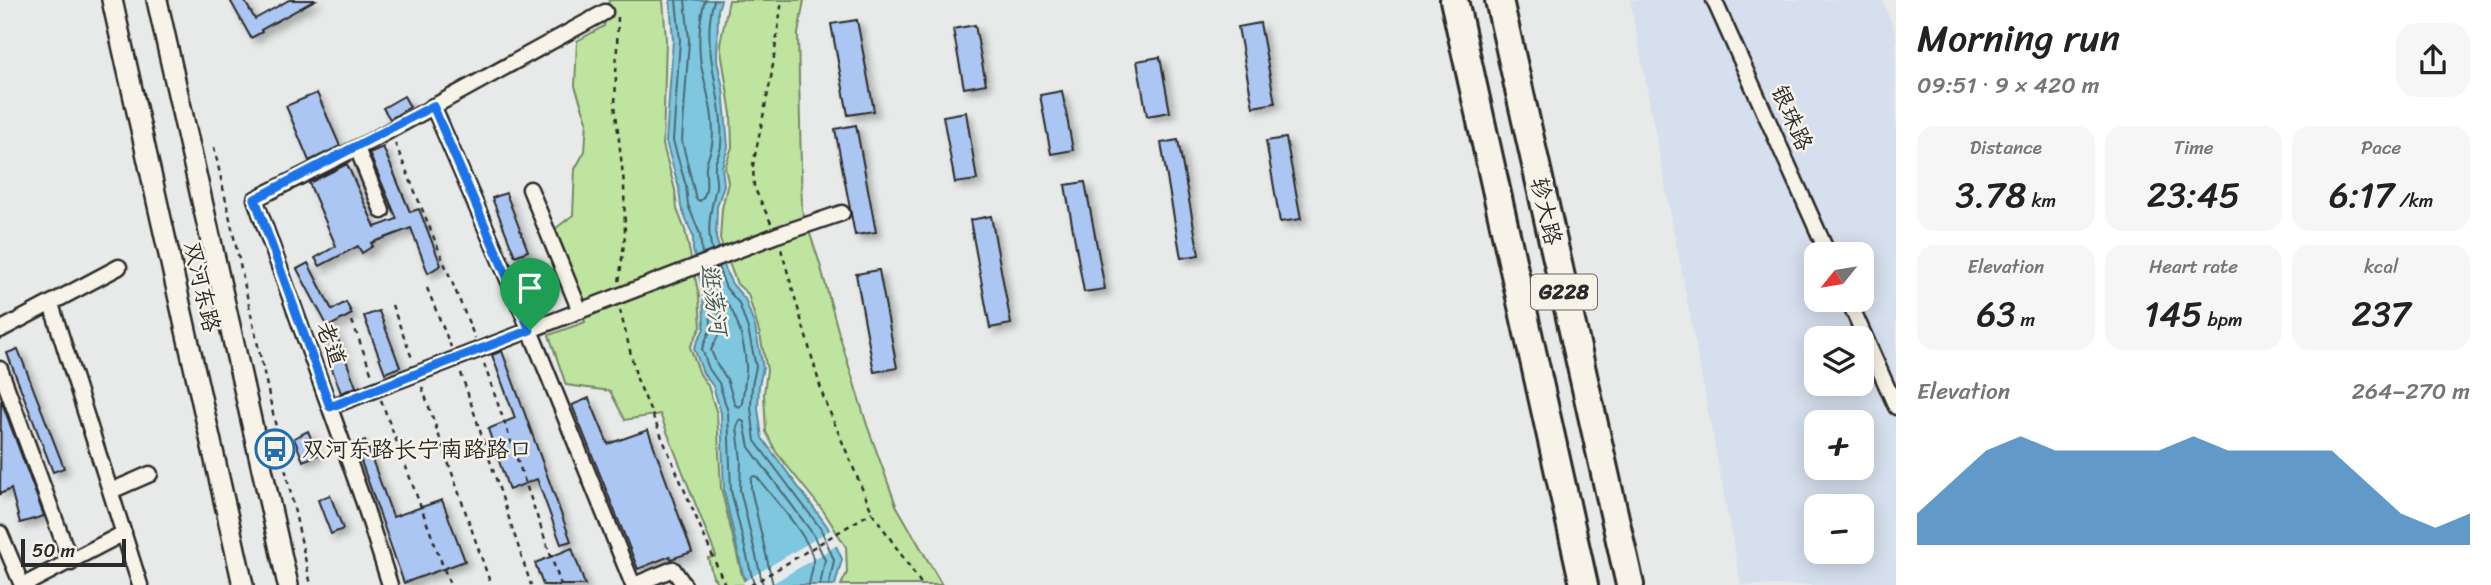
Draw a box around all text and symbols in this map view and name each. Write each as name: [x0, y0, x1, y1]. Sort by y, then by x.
text: Morning run: [1917, 5, 2120, 72]
button: share: [2396, 23, 2470, 97]
text: 09:51 · 9 × 420 m: [1917, 65, 2099, 106]
street label: 银珠路: [1759, 78, 1825, 158]
text: Distance: [1970, 131, 2042, 164]
text: Time: [2173, 131, 2214, 164]
text: Pace: [2361, 131, 2401, 164]
text: 3.78: [1956, 164, 2026, 226]
text: 23:45: [2147, 164, 2240, 226]
text: 6:17: [2329, 164, 2394, 226]
street label: 轸大路: [1518, 173, 1574, 249]
text: km: [2026, 184, 2056, 217]
text: /km: [2394, 184, 2433, 217]
street label: 双河东路: [172, 238, 232, 336]
north arrow: [1804, 242, 1874, 312]
map controls: [1804, 242, 1874, 564]
text: Elevation: [1967, 250, 2044, 283]
text: Heart rate: [2149, 250, 2238, 283]
text: kcal: [2364, 250, 2398, 283]
pin: [500, 258, 560, 330]
water label: 逛荡河: [688, 260, 740, 342]
icon: arrive: [511, 269, 549, 307]
road number: G228: [1531, 274, 1597, 310]
text: 63: [1977, 283, 2016, 345]
text: 145: [2144, 283, 2203, 345]
text: 237: [2351, 283, 2411, 345]
text: m: [2016, 303, 2035, 336]
text: bpm: [2203, 303, 2243, 336]
street label: 老道: [304, 315, 358, 373]
button: layers: [1804, 326, 1874, 396]
text: Elevation: [1917, 371, 2010, 412]
text: 264–270 m: [2352, 371, 2470, 412]
button: +: [1804, 410, 1874, 480]
bus stop icon: 双河东路长宁南路路口: [254, 428, 296, 470]
place label: 双河东路长宁南路路口: [302, 429, 532, 470]
button: −: [1804, 494, 1874, 564]
text: 50 m: [32, 534, 75, 567]
scale bar: [21, 536, 126, 568]

